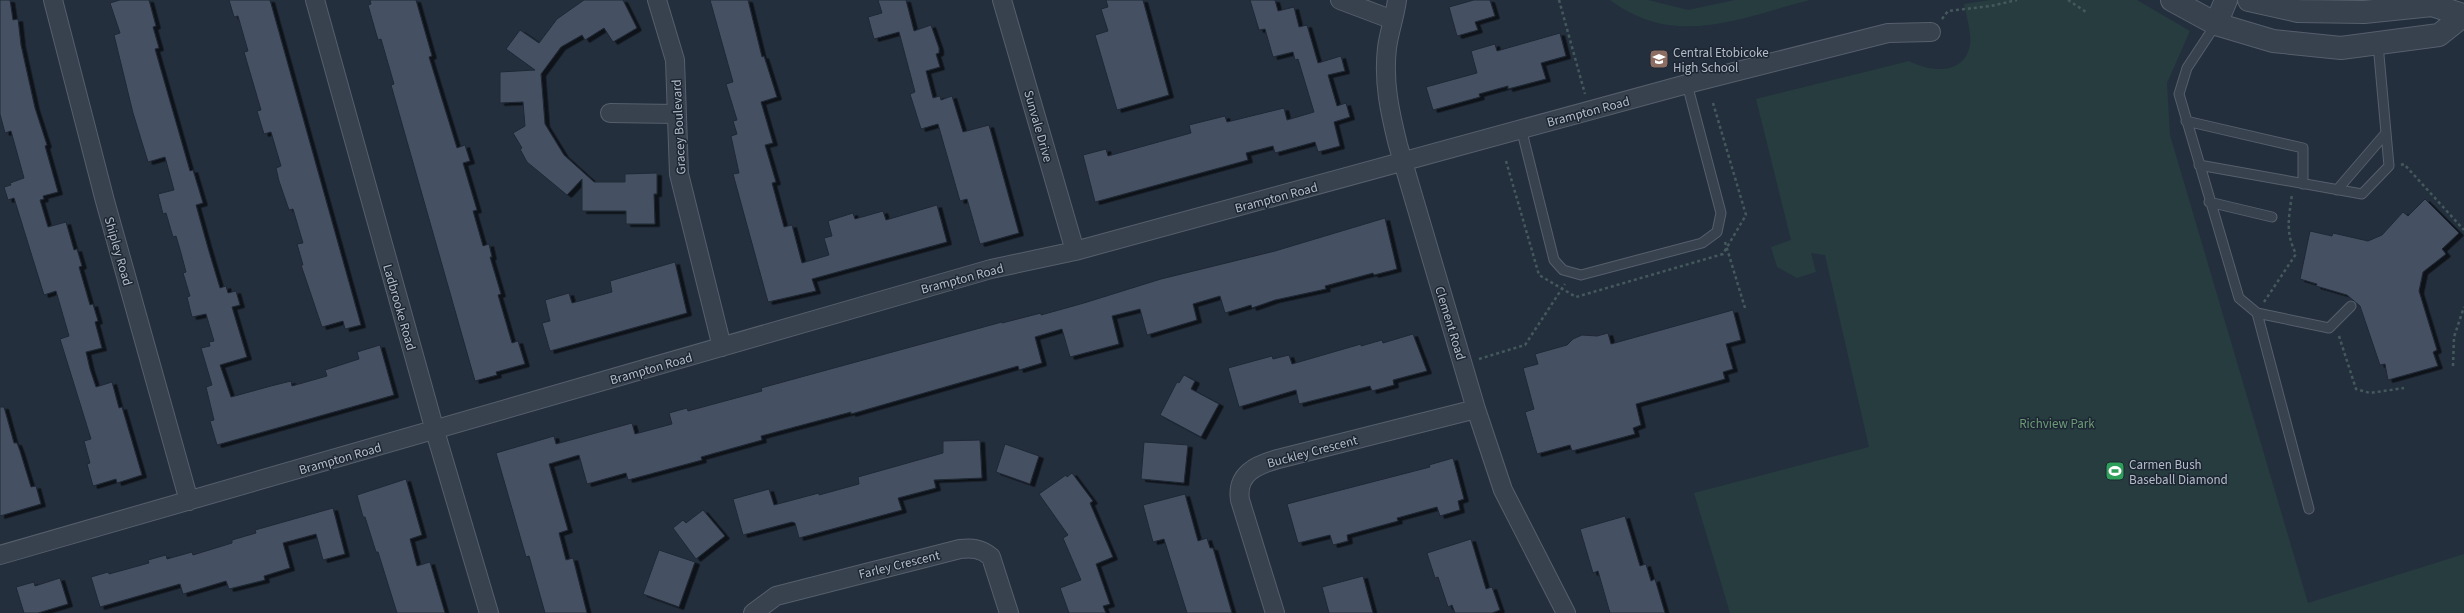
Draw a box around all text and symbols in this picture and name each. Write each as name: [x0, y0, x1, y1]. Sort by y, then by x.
place label: Central Etobicoke High School: [1673, 44, 1769, 77]
school or university icon: Central Etobicoke High School: [1648, 48, 1670, 70]
street label: Gracey Boulevard: [668, 79, 690, 175]
street label: Sunvale Drive: [1019, 88, 1057, 164]
street label: Brampton Road: [1545, 92, 1632, 132]
street label: Brampton Road: [1233, 178, 1320, 218]
street label: Shipley Road: [100, 215, 136, 288]
street label: Brampton Road: [919, 259, 1006, 299]
street label: Ladbrooke Road: [378, 262, 420, 352]
street label: Clement Road: [1430, 284, 1470, 362]
street label: Brampton Road: [608, 349, 695, 389]
park label: Richview Park: [2019, 415, 2095, 433]
street label: Buckley Crescent: [1265, 431, 1360, 473]
street label: Brampton Road: [297, 439, 384, 479]
place label: Carmen Bush Baseball Diamond: [2129, 456, 2228, 489]
sports icon: Carmen Bush Baseball Diamond: [2104, 460, 2126, 482]
street label: Farley Crescent: [857, 546, 942, 584]

